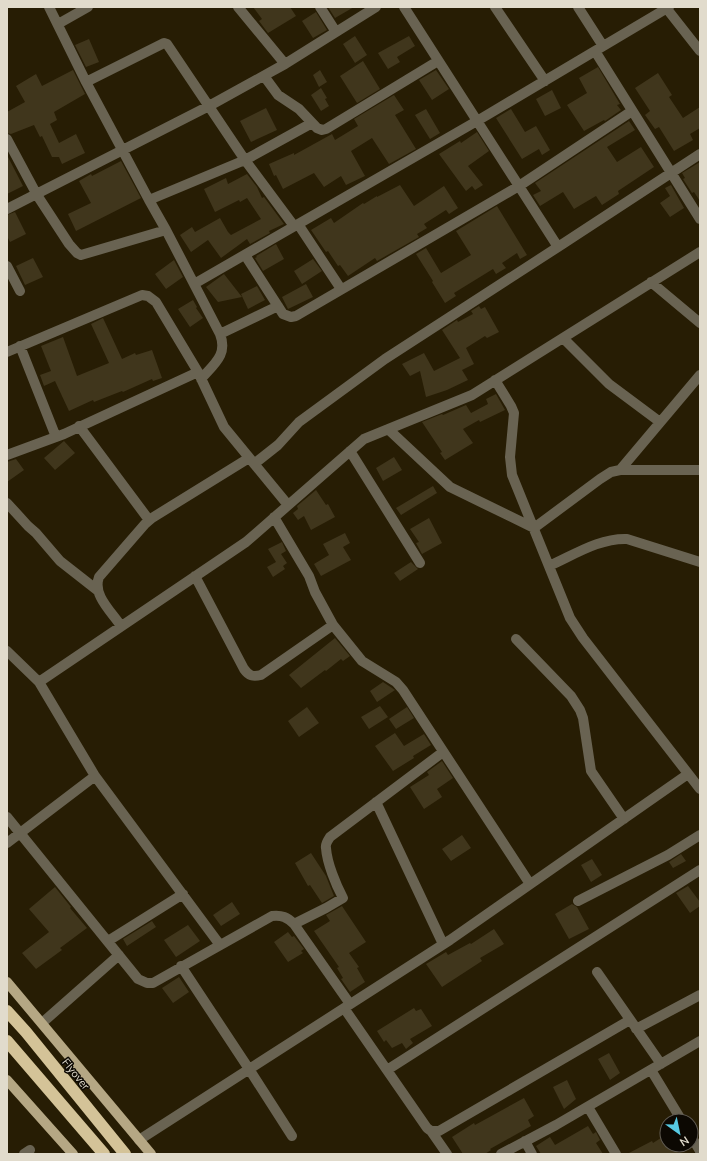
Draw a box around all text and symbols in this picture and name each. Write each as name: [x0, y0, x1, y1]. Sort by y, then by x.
street label: Flyover: [59, 1055, 93, 1093]
north arrow: [659, 1113, 699, 1153]
text: N: [677, 1133, 692, 1150]

